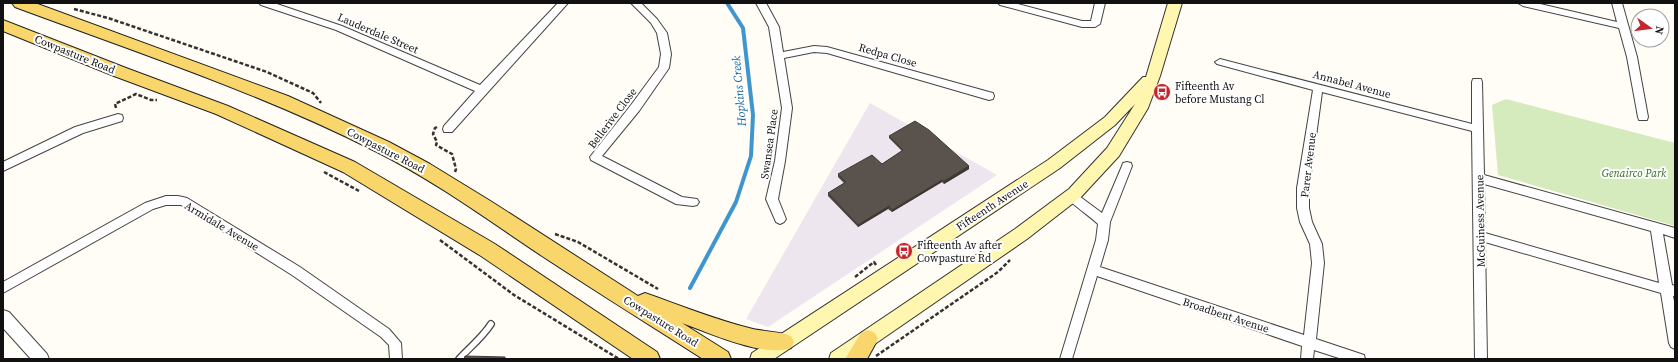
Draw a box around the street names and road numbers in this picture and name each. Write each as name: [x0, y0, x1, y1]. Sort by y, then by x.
street label: Lauderdale Street: [335, 10, 421, 57]
street label: Cowpasture Road: [32, 31, 118, 78]
street label: Redpa Close: [857, 40, 919, 71]
street label: Annabel Avenue: [1311, 67, 1393, 102]
street label: Bellerive Close: [585, 85, 640, 152]
street label: Swansea Place: [757, 108, 782, 180]
street label: Cowpasture Road: [344, 124, 428, 177]
street label: Parer Avenue: [1297, 131, 1320, 198]
street label: McGuiness Avenue: [1472, 174, 1489, 267]
street label: Fifteenth Avenue: [953, 176, 1032, 234]
street label: Armidale Avenue: [182, 198, 262, 255]
street label: Cowpasture Road: [620, 292, 702, 351]
street label: Broadbent Avenue: [1181, 294, 1271, 337]

